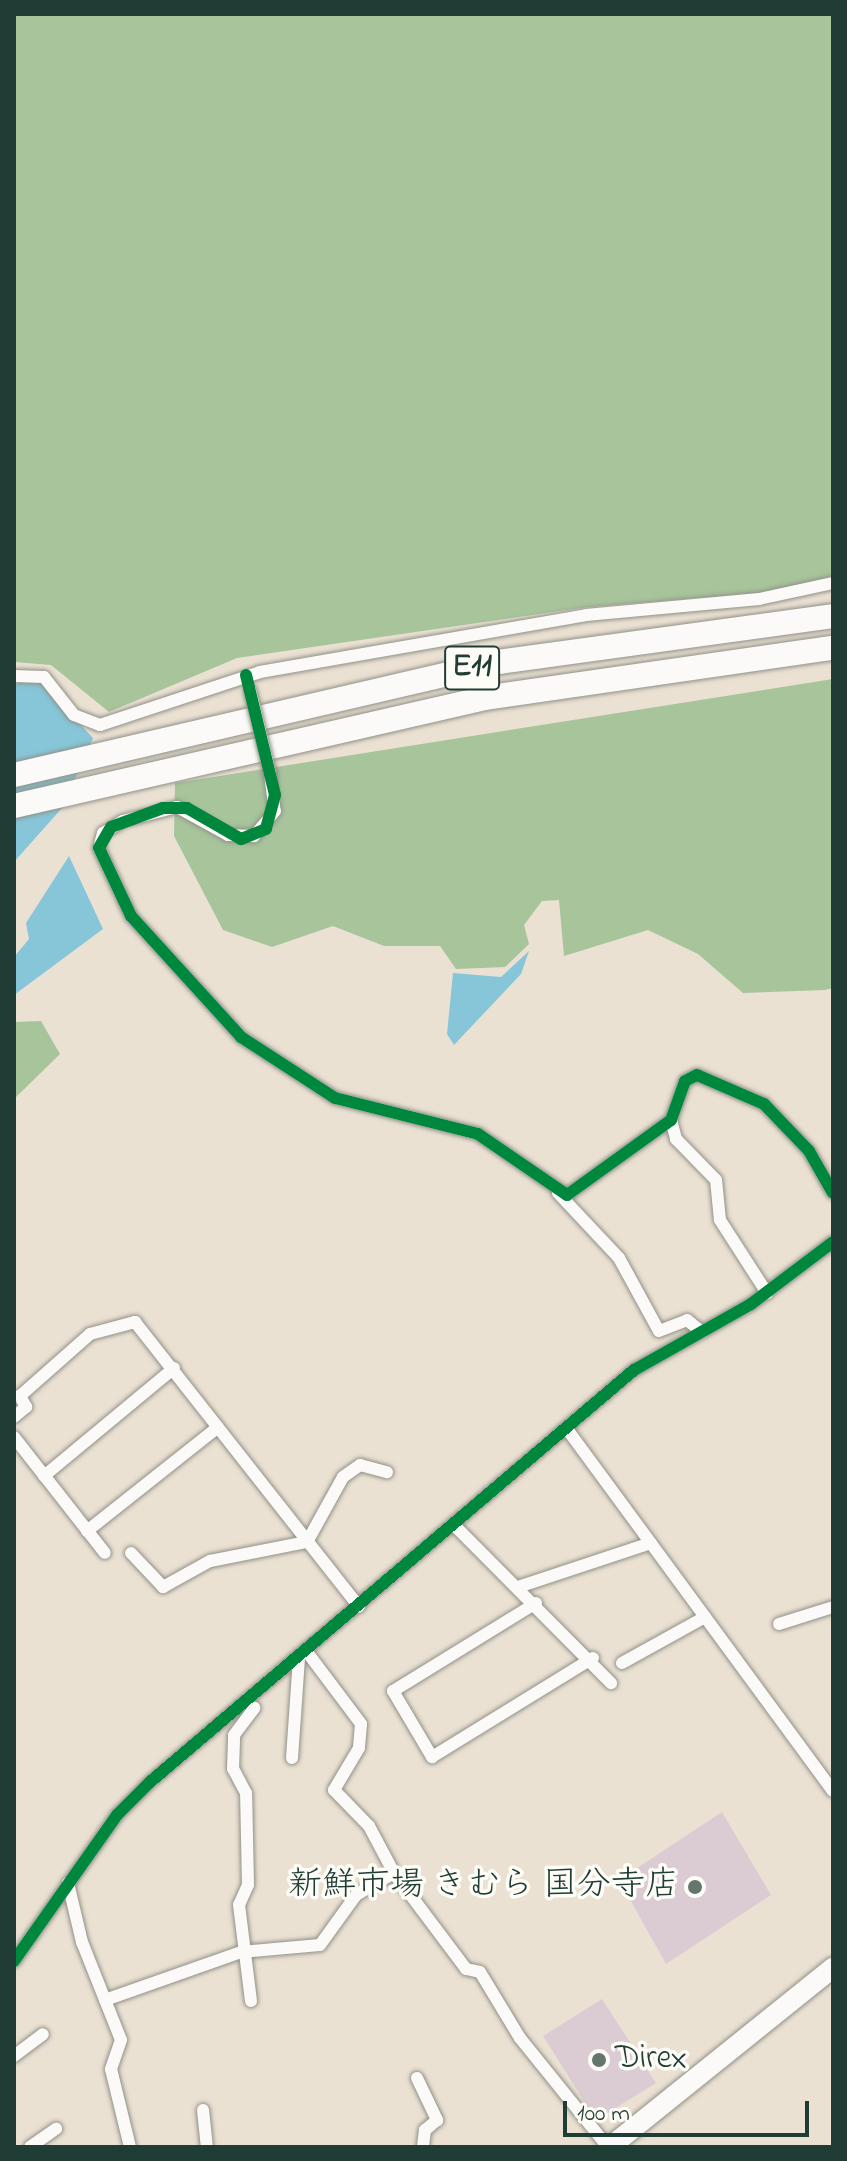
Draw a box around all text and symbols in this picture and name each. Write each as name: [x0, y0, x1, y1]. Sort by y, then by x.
road number: E11: [444, 640, 500, 696]
place label: 新鮮市場 きむら 国分寺店: [288, 1867, 679, 1907]
marker: 新鮮市場 きむら 国分寺店: [686, 1878, 704, 1896]
place label: Direx: [615, 2040, 687, 2080]
marker: Direx: [590, 2051, 608, 2069]
scale bar: [567, 2085, 813, 2135]
text: 100 m: [577, 2097, 630, 2132]

